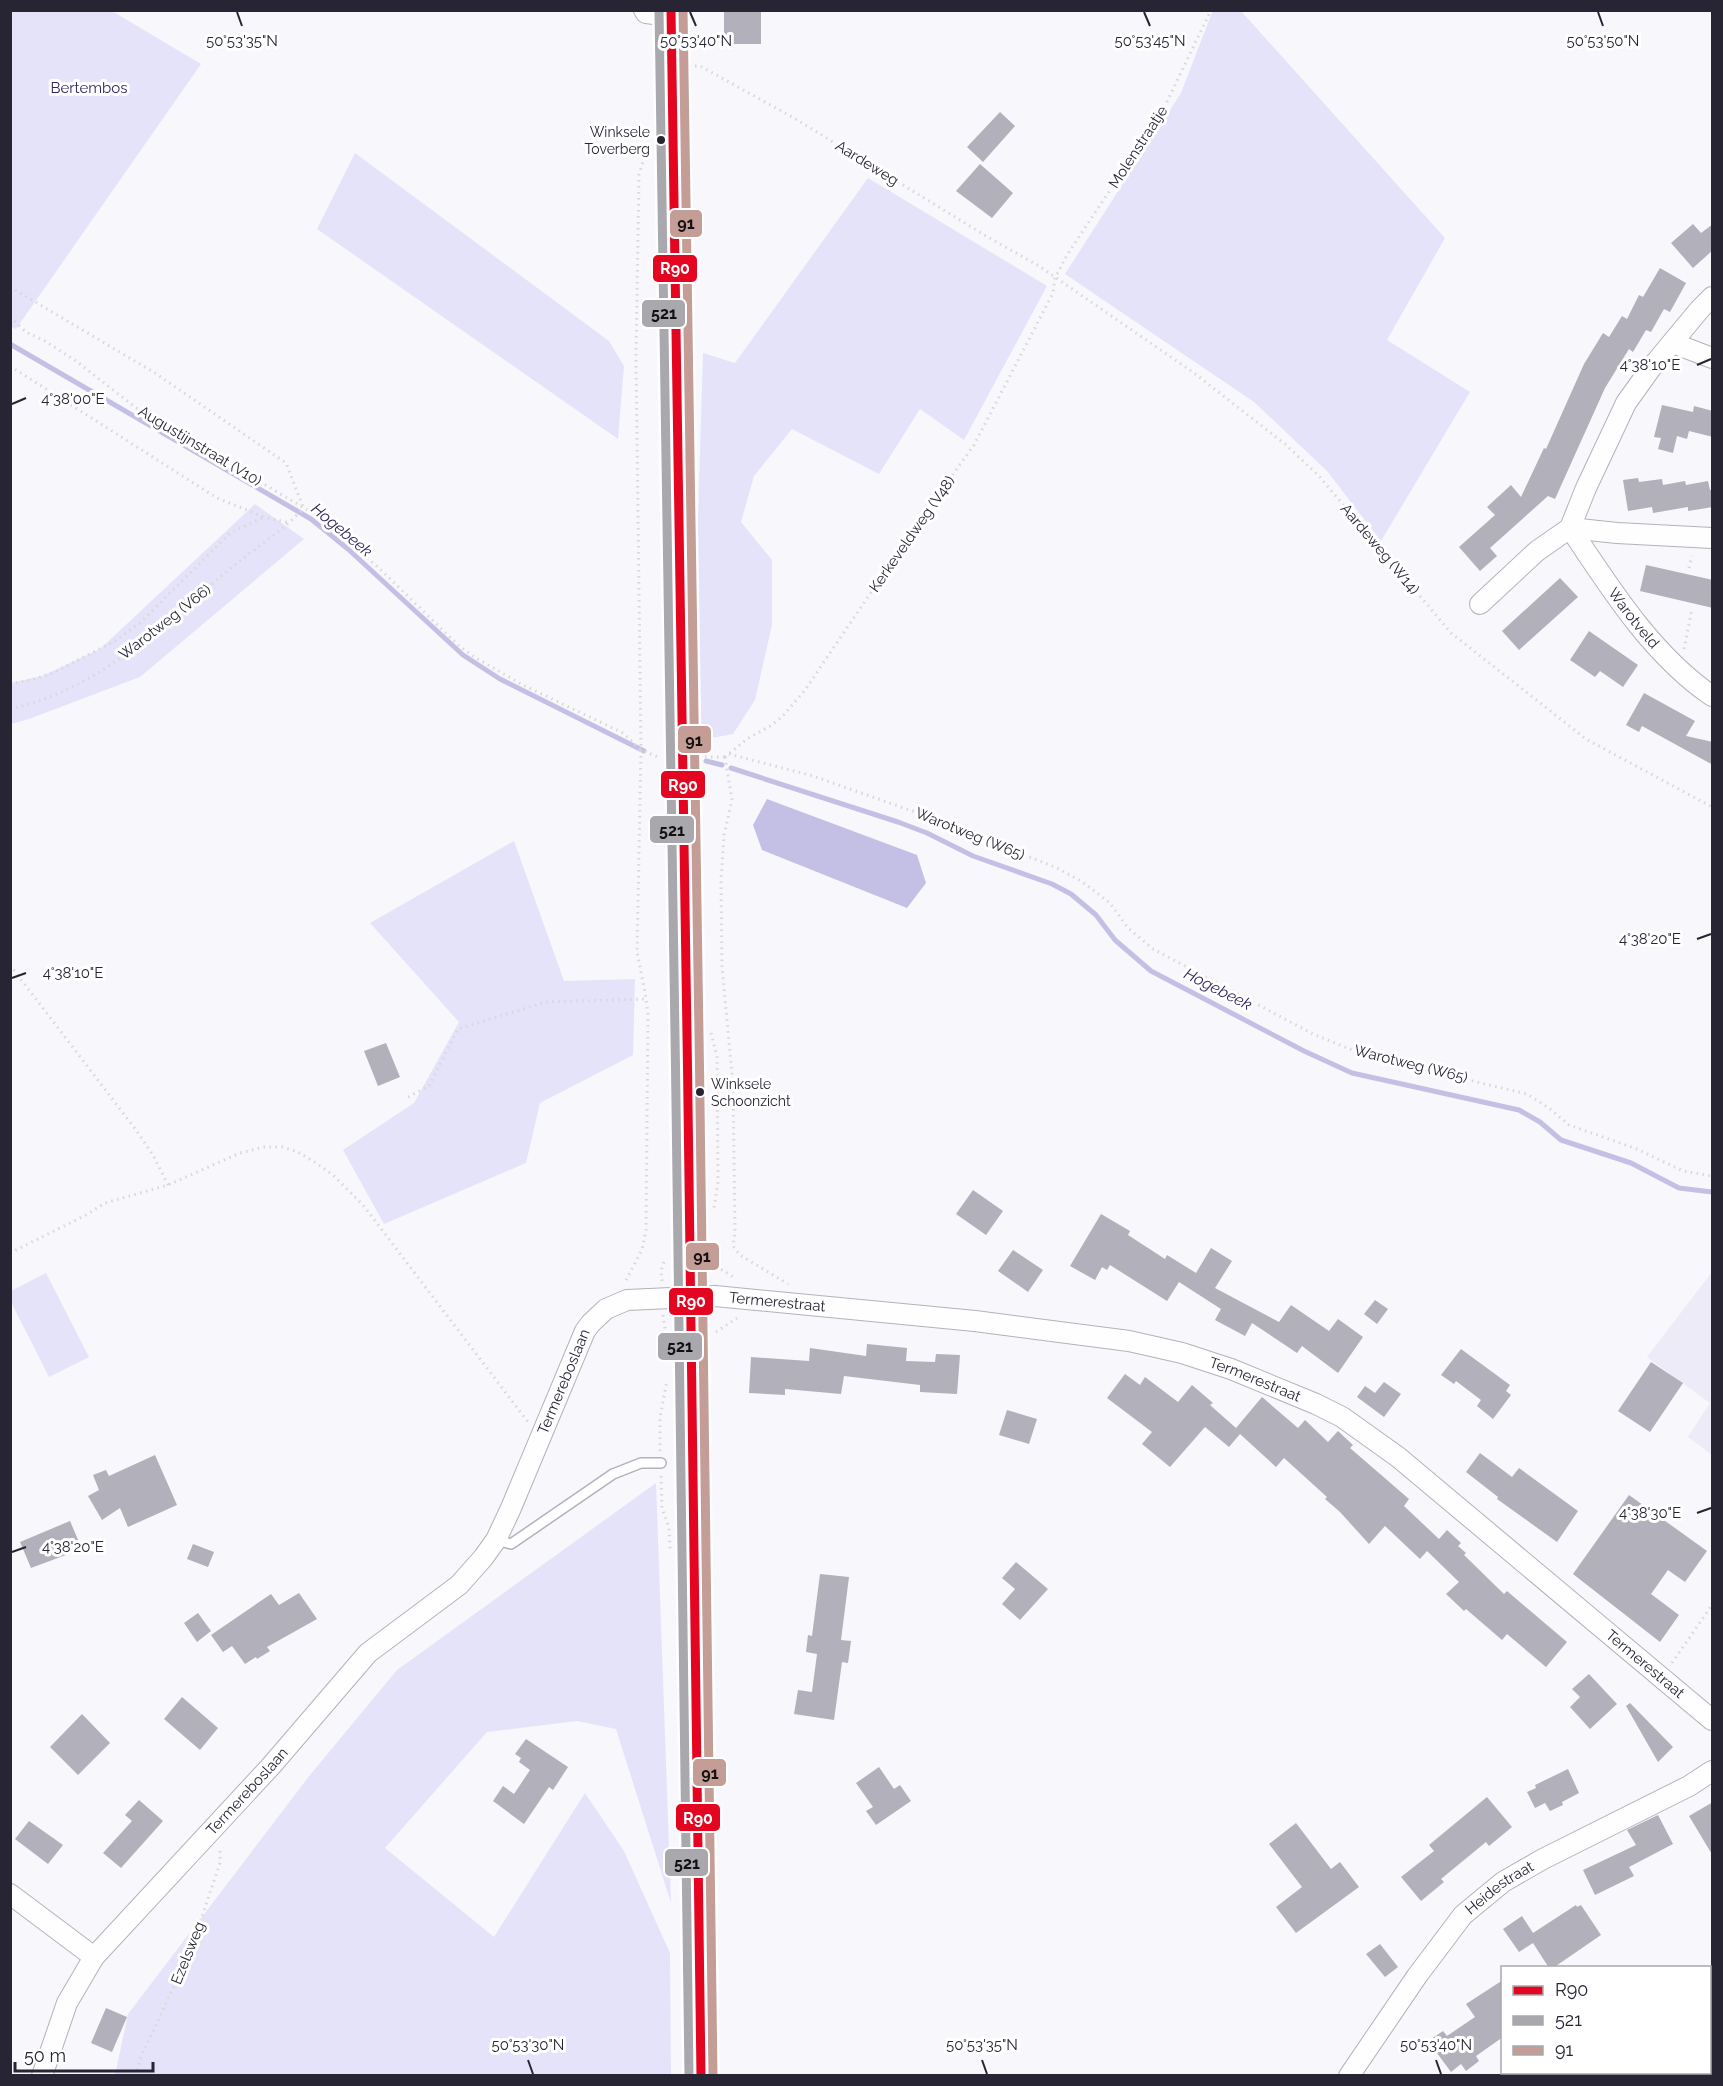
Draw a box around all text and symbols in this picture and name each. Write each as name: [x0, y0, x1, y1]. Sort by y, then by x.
text: 50°53'35"N: [206, 32, 278, 50]
text: 50°53'40"N: [660, 32, 732, 50]
text: 50°53'45"N: [1114, 32, 1186, 50]
text: 50°53'50"N: [1567, 32, 1639, 50]
park label: Bertembos: [51, 79, 127, 97]
street label: Molenstraatje: [1105, 102, 1171, 192]
place label: Winksele Toverberg: [584, 124, 650, 157]
marker: Winksele Toverberg: [655, 134, 667, 146]
street label: Aardeweg: [832, 137, 902, 189]
line badge: 91: [669, 209, 703, 238]
text: 91: [677, 214, 695, 233]
line badge: R90: [652, 254, 698, 283]
text: R90: [660, 259, 690, 278]
line badge: 521: [641, 299, 686, 328]
text: 521: [651, 304, 677, 323]
text: 4°38'10"E: [1620, 356, 1680, 374]
text: 4°38'00"E: [41, 390, 105, 408]
street label: Augustijnstraat (V10): [135, 402, 265, 490]
street label: Kerkeveldweg (V48): [865, 473, 959, 595]
water label: Hogebeek: [308, 499, 377, 561]
street label: Aardeweg (W14): [1337, 500, 1423, 598]
street label: Warotweg (V66): [115, 581, 215, 663]
street label: Warotveld: [1604, 584, 1663, 652]
line badge: 91: [677, 725, 712, 754]
text: 91: [685, 731, 703, 750]
line badge: R90: [660, 770, 706, 799]
text: R90: [668, 776, 698, 795]
street label: Warotweg (W65): [913, 804, 1027, 864]
line badge: 521: [649, 815, 695, 844]
text: 521: [659, 821, 685, 840]
text: 4°38'20"E: [1619, 930, 1681, 948]
text: 4°38'10"E: [43, 964, 103, 982]
water label: Hogebeek: [1181, 964, 1255, 1014]
street label: Warotweg (W65): [1352, 1041, 1470, 1087]
place label: Winksele Schoonzicht: [711, 1076, 791, 1109]
marker: Winksele Schoonzicht: [694, 1086, 706, 1098]
line badge: 91: [685, 1242, 720, 1271]
text: 91: [693, 1247, 711, 1266]
line badge: R90: [668, 1287, 714, 1316]
street label: Termerestraat: [728, 1288, 826, 1316]
text: R90: [676, 1292, 706, 1311]
street label: Termereboslaan: [534, 1326, 594, 1437]
line badge: 521: [657, 1332, 703, 1361]
text: 521: [667, 1337, 693, 1356]
street label: Termerestraat: [1207, 1354, 1303, 1406]
text: 4°38'30"E: [1619, 1504, 1681, 1522]
text: 4°38'20"E: [42, 1538, 104, 1556]
street label: Termerestraat: [1602, 1626, 1688, 1702]
street label: Termereboslaan: [202, 1744, 292, 1839]
line badge: 91: [692, 1758, 727, 1787]
text: 91: [701, 1764, 719, 1783]
line badge: R90: [675, 1803, 721, 1832]
text: R90: [683, 1809, 713, 1828]
line badge: 521: [664, 1848, 709, 1877]
text: 521: [674, 1854, 700, 1873]
street label: Heidestraat: [1462, 1857, 1537, 1918]
street label: Ezelsweg: [167, 1919, 209, 1987]
legend: [1501, 1966, 1711, 2074]
text: R90: [1555, 1979, 1588, 2000]
text: 521: [1555, 2009, 1582, 2030]
scale bar: [15, 2035, 153, 2073]
text: 50°53'30"N: [492, 2036, 564, 2054]
text: 50°53'35"N: [946, 2036, 1018, 2054]
text: 50°53'40"N: [1400, 2036, 1472, 2054]
text: 91: [1555, 2039, 1574, 2060]
text: 50 m: [24, 2045, 66, 2066]

